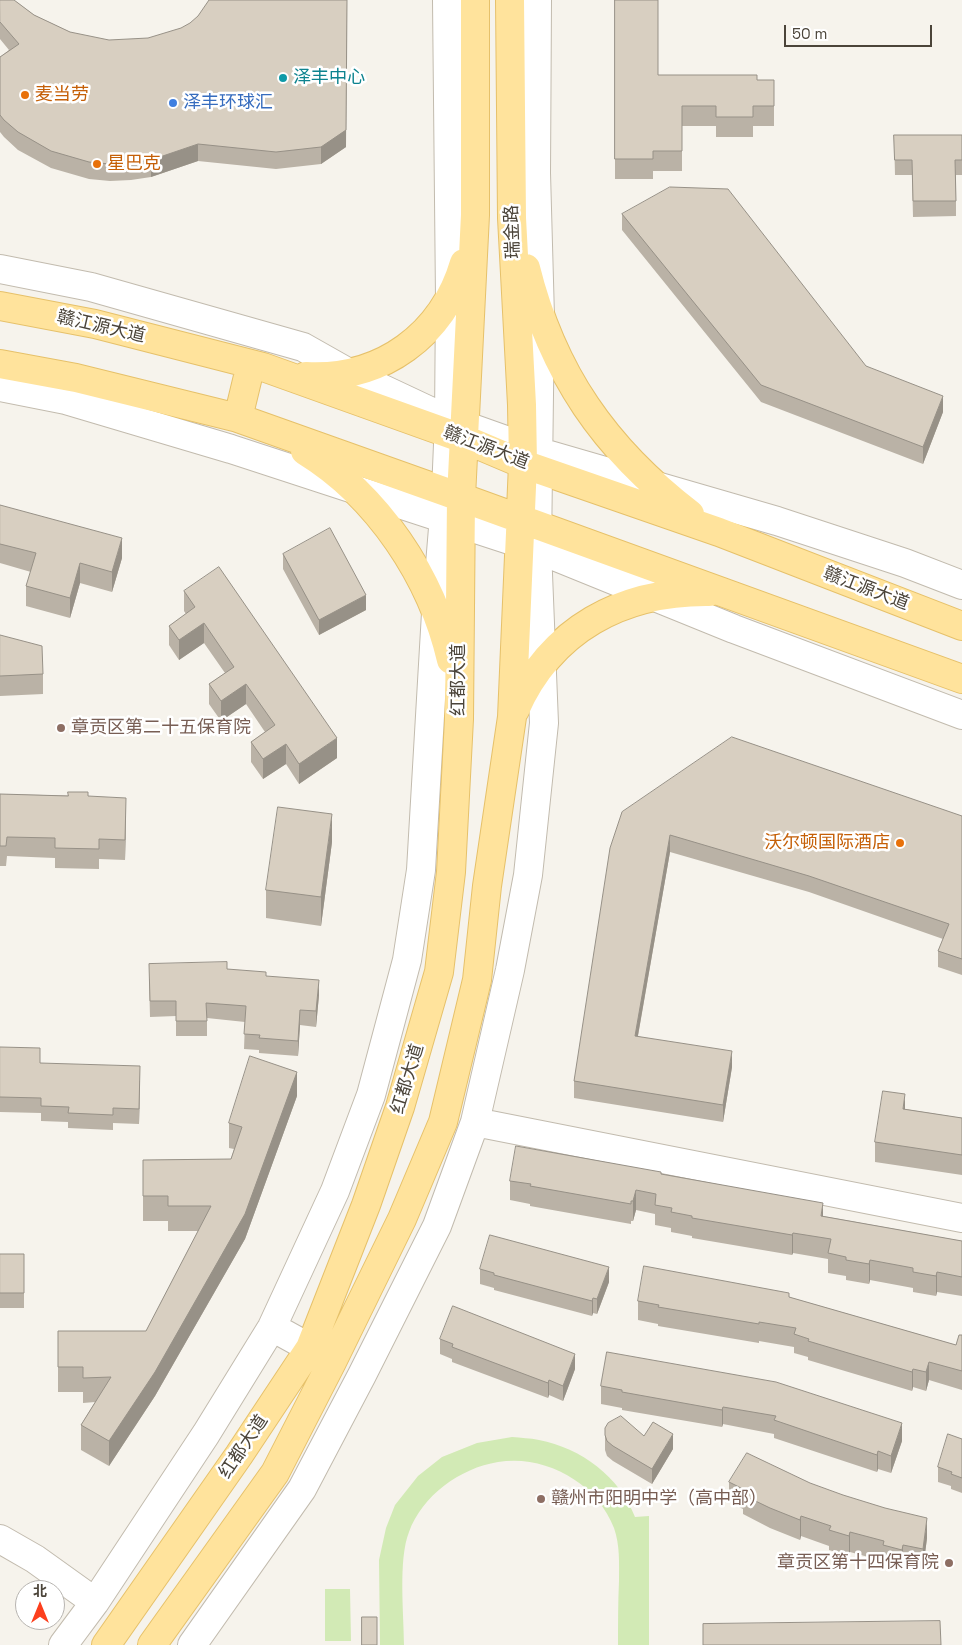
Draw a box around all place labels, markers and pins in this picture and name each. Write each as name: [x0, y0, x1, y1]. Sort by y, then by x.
place label: 泽丰中心: [293, 67, 365, 89]
marker: 泽丰中心: [277, 72, 289, 84]
place label: 麦当劳: [35, 84, 89, 106]
marker: 麦当劳: [19, 89, 31, 101]
place label: 泽丰环球汇: [183, 92, 273, 114]
marker: 泽丰环球汇: [167, 97, 179, 109]
place label: 星巴克: [107, 153, 161, 175]
marker: 星巴克: [91, 158, 103, 170]
place label: 章贡区第二十五保育院: [71, 717, 251, 739]
marker: 章贡区第二十五保育院: [55, 722, 67, 734]
place label: 沃尔顿国际酒店: [764, 832, 890, 854]
marker: 沃尔顿国际酒店: [894, 837, 906, 849]
place label: 赣州市阳明中学（高中部）: [551, 1488, 767, 1510]
marker: 赣州市阳明中学（高中部）: [535, 1493, 547, 1505]
place label: 章贡区第十四保育院: [777, 1552, 939, 1574]
marker: 章贡区第十四保育院: [943, 1557, 955, 1569]

